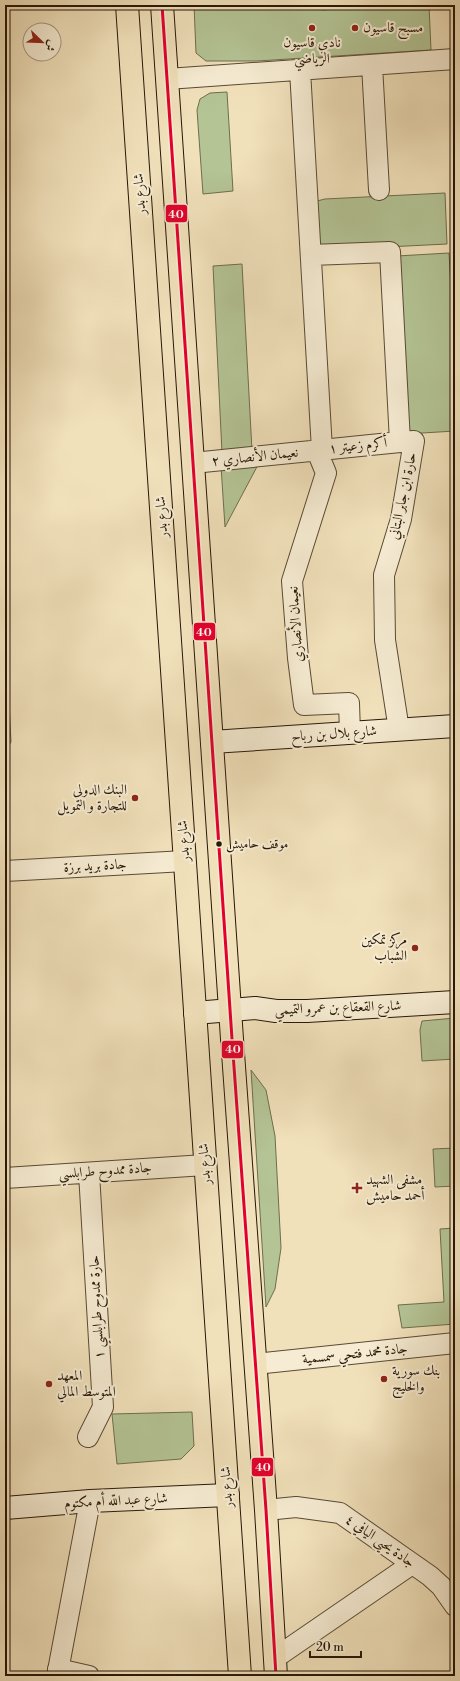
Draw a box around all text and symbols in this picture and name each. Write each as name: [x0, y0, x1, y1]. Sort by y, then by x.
place label: مسبح قاسيون: [363, 19, 423, 40]
north arrow: [22, 22, 62, 62]
marker: نادي قاسيون الرياضي: [307, 23, 317, 33]
marker: مسبح قاسيون: [350, 23, 360, 33]
place label: نادي قاسيون الرياضي: [283, 34, 341, 72]
text: ش: [42, 38, 59, 53]
street label: شارع بدر: [130, 172, 153, 218]
line badge: 40: [165, 204, 188, 223]
text: 40: [168, 208, 184, 222]
street label: أكرم زعيتر ١: [328, 432, 389, 461]
street label: نعيمان الأنصاري ٢: [211, 441, 300, 472]
street label: حارة ابن جابر البتاني: [385, 451, 423, 542]
street label: شارع بدر: [152, 495, 175, 541]
street label: نعيمان الأنصاري: [282, 585, 310, 663]
line badge: 40: [193, 622, 216, 641]
text: 40: [196, 626, 212, 640]
street label: شارع بلال بن رباح: [290, 722, 378, 749]
place label: البنك الدولي للتجارة و التمويل: [57, 781, 127, 816]
marker: البنك الدولي للتجارة و التمويل: [130, 793, 140, 803]
street label: شارع بدر: [174, 819, 197, 865]
place label: موقف حاميش: [226, 836, 288, 853]
marker: موقف حاميش: [214, 839, 224, 849]
street label: جادة بريد برزة: [63, 855, 127, 877]
place label: مركز تمكين الشباب: [361, 931, 407, 965]
marker: مركز تمكين الشباب: [410, 943, 420, 953]
street label: شارع القعقاع بن عمرو التميمي: [274, 997, 402, 1022]
line badge: 40: [221, 1040, 244, 1059]
text: 40: [225, 1043, 241, 1057]
street label: شارع بدر: [195, 1142, 218, 1188]
street label: جادة ممدوح طرابلسي: [58, 1159, 153, 1187]
place label: مشفى الشهيد أحمد حاميش: [366, 1171, 425, 1205]
marker: مشفى الشهيد أحمد حاميش: [351, 1182, 363, 1194]
street label: حارة ممدوح طرابلسي ١: [85, 1254, 113, 1359]
street label: جادة محمد فتحي سمسمية: [301, 1340, 409, 1371]
place label: بنك سورية والخليج: [392, 1362, 440, 1399]
place label: المعهد المتوسط المالي: [57, 1367, 116, 1403]
marker: بنك سورية والخليج: [379, 1374, 389, 1384]
marker: المعهد المتوسط المالي: [44, 1379, 54, 1389]
line badge: 40: [251, 1457, 274, 1477]
text: 40: [255, 1461, 271, 1475]
street label: شارع بدر: [217, 1465, 240, 1511]
street label: شارع عبد اللّه أم مكتوم: [64, 1487, 168, 1516]
street label: جادة يحيى اليافي ٤: [340, 1510, 418, 1573]
scale bar: [310, 1633, 361, 1659]
text: 20 m: [316, 1640, 344, 1655]

